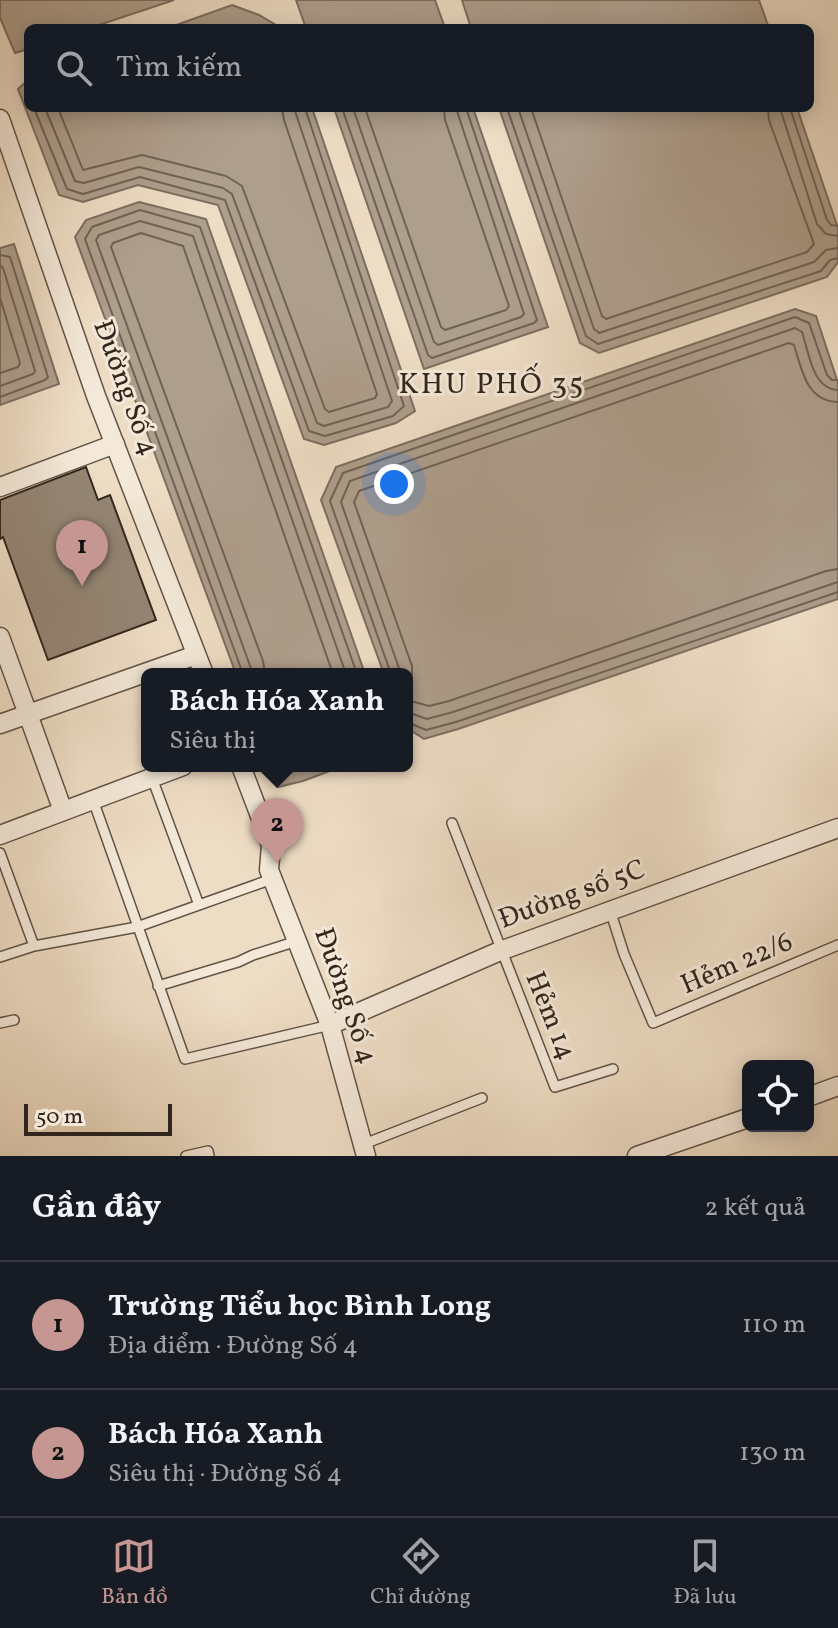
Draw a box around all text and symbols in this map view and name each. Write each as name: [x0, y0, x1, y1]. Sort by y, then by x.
search box: [24, 24, 814, 112]
icon: search: [52, 46, 96, 90]
text: Tìm kiếm: [116, 47, 242, 89]
street label: Đường Số 4: [82, 315, 168, 461]
district label: KHU PHỐ 35: [399, 363, 585, 406]
your location: [374, 464, 414, 504]
pin: 1: [56, 520, 108, 586]
popup: [141, 668, 413, 772]
text: Bách Hóa Xanh: [169, 681, 385, 723]
text: Siêu thị: [169, 723, 256, 759]
pin: 2: [251, 798, 303, 864]
street label: Đường số 5C: [493, 850, 651, 940]
street label: Đường Số 4: [303, 923, 387, 1069]
street label: Hẻm 22/6: [675, 923, 799, 1005]
street label: Hẻm 14: [515, 966, 585, 1066]
map controls: [742, 1060, 814, 1132]
button: locate: [742, 1060, 814, 1132]
scale bar: [24, 1100, 172, 1136]
text: 50 m: [36, 1102, 83, 1133]
text: Gần đây: [32, 1185, 161, 1232]
text: 2 kết quả: [705, 1190, 806, 1226]
text: Trường Tiểu học Bình Long: [108, 1286, 491, 1328]
text: 1: [53, 1307, 63, 1343]
text: 110 m: [742, 1307, 806, 1343]
text: Địa điểm · Đường Số 4: [108, 1328, 358, 1364]
text: Bách Hóa Xanh: [108, 1414, 323, 1456]
text: 2: [51, 1435, 65, 1471]
text: 130 m: [739, 1435, 806, 1471]
text: Siêu thị · Đường Số 4: [108, 1456, 342, 1492]
tab: Bản đồ: [101, 1534, 168, 1613]
tab: Chỉ đường: [370, 1534, 471, 1613]
tab: Đã lưu: [673, 1534, 737, 1613]

